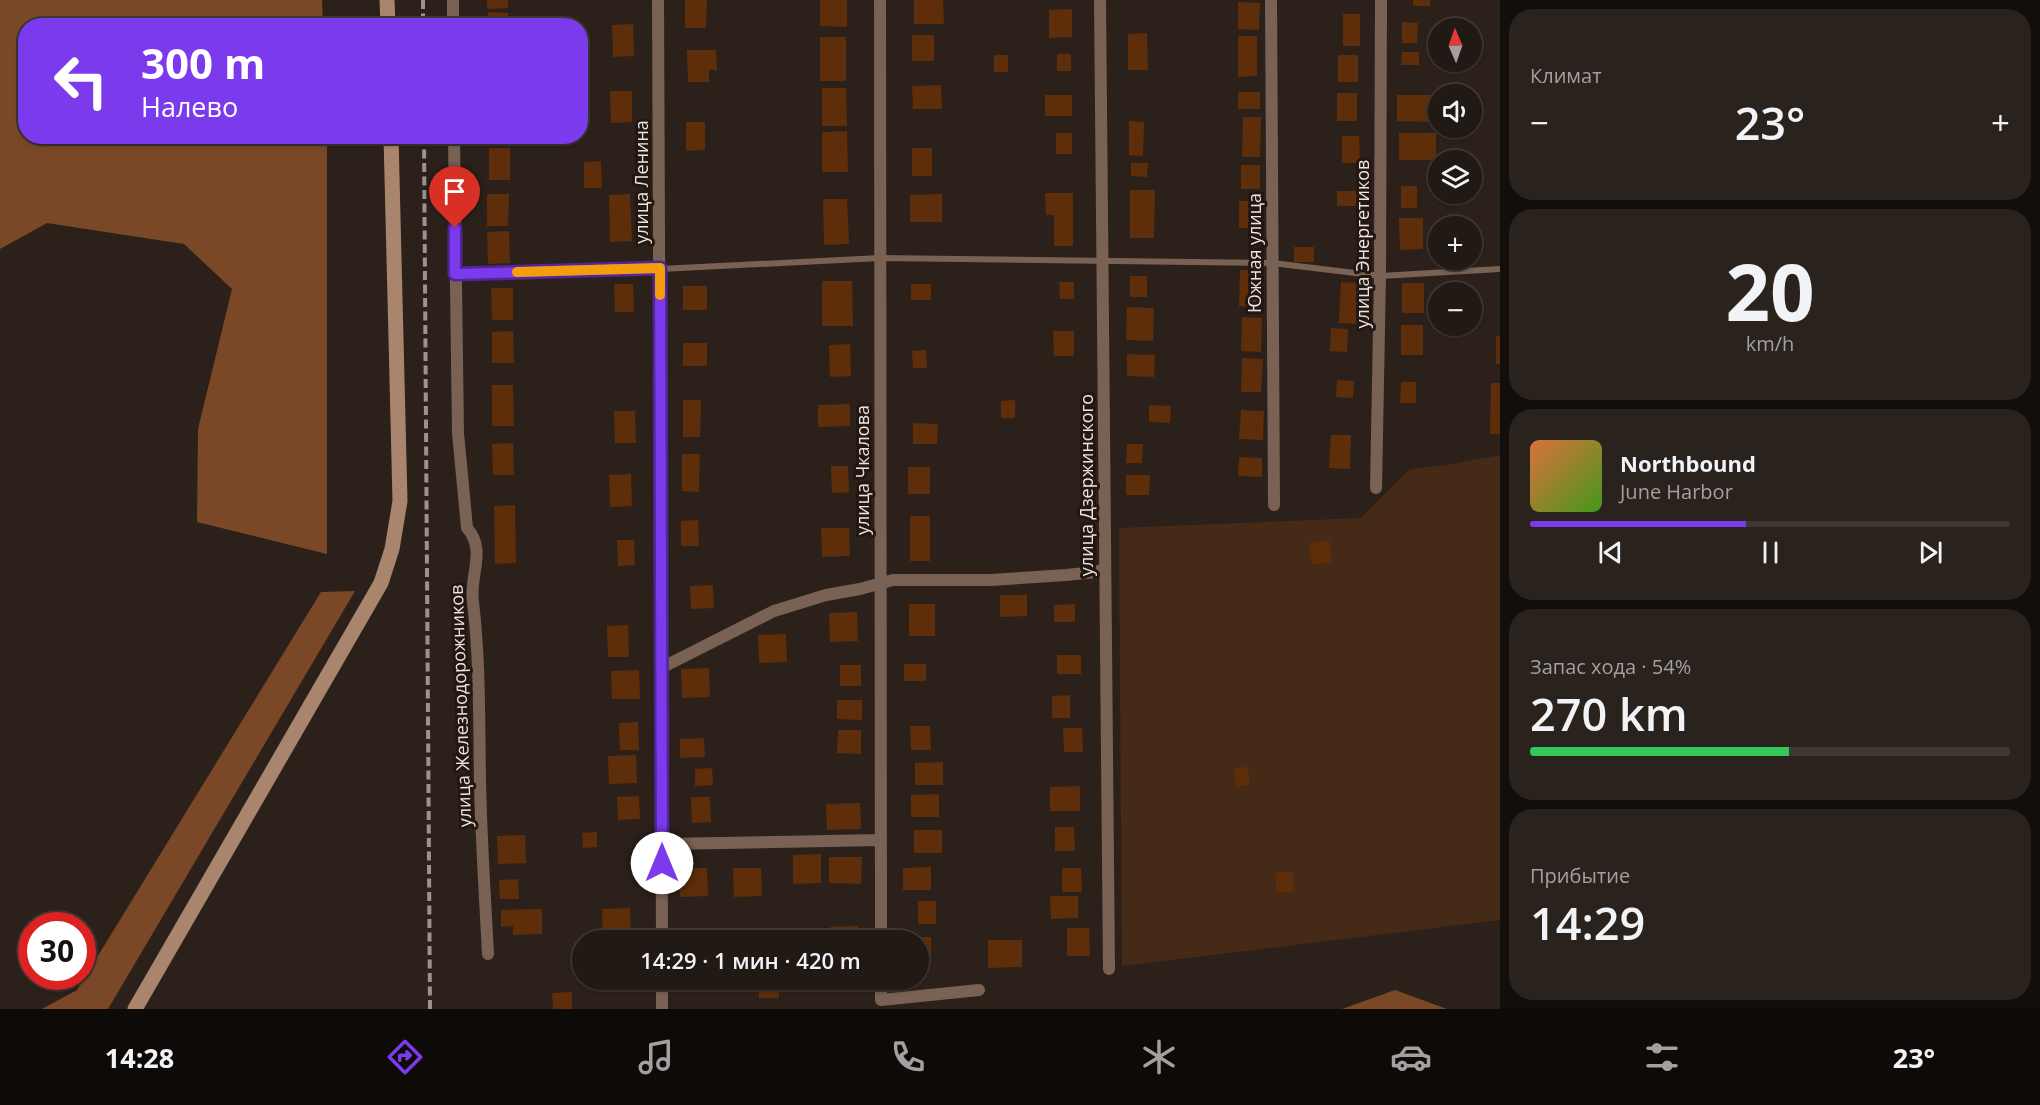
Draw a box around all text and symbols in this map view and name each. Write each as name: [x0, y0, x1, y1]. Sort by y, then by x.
north arrow: [1428, 18, 1482, 72]
map controls: [1428, 18, 1482, 336]
text: 300 m: [141, 34, 265, 91]
icon: left: [42, 42, 120, 120]
text: Климат: [1530, 62, 1602, 89]
button: sound: [1428, 84, 1482, 138]
text: Налево: [141, 88, 238, 125]
text: 23°: [1735, 92, 1805, 153]
text: −: [1530, 100, 1549, 145]
text: +: [1991, 100, 2010, 145]
street label: улица Ленина: [629, 120, 653, 244]
button: layers: [1428, 150, 1482, 204]
street label: улица Энергетиков: [1350, 160, 1374, 328]
pin: [429, 166, 480, 228]
icon: arrive: [438, 175, 471, 208]
street label: Южная улица: [1242, 193, 1266, 313]
button: +: [1428, 216, 1482, 270]
text: 20: [1725, 238, 1815, 344]
button: −: [1428, 282, 1482, 336]
text: km/h: [1746, 330, 1794, 357]
street label: улица Дзержинского: [1074, 394, 1098, 576]
street label: улица Чкалова: [850, 405, 874, 535]
text: Northbound: [1620, 448, 1756, 478]
text: June Harbor: [1620, 478, 1733, 505]
icon: previous: [1594, 536, 1627, 569]
icon: pause: [1754, 536, 1787, 569]
icon: next: [1914, 536, 1947, 569]
street label: улица Железнодорожников: [444, 584, 476, 828]
text: Запас хода · 54%: [1530, 653, 1691, 680]
text: 270 km: [1530, 683, 1688, 744]
position arrow: [630, 831, 694, 895]
text: Прибытие: [1530, 862, 1630, 889]
text: 14:29: [1530, 892, 1645, 953]
speed limit sign: 30: [18, 912, 96, 990]
text: 14:29 · 1 мин · 420 m: [640, 945, 861, 975]
icon: directions: [384, 1036, 426, 1078]
icon: music: [635, 1036, 677, 1078]
icon: phone: [887, 1036, 929, 1078]
icon: climate: [1138, 1036, 1180, 1078]
icon: car: [1390, 1036, 1432, 1078]
icon: filters: [1641, 1036, 1683, 1078]
text: 14:28: [105, 1039, 174, 1076]
text: 23°: [1893, 1039, 1935, 1076]

